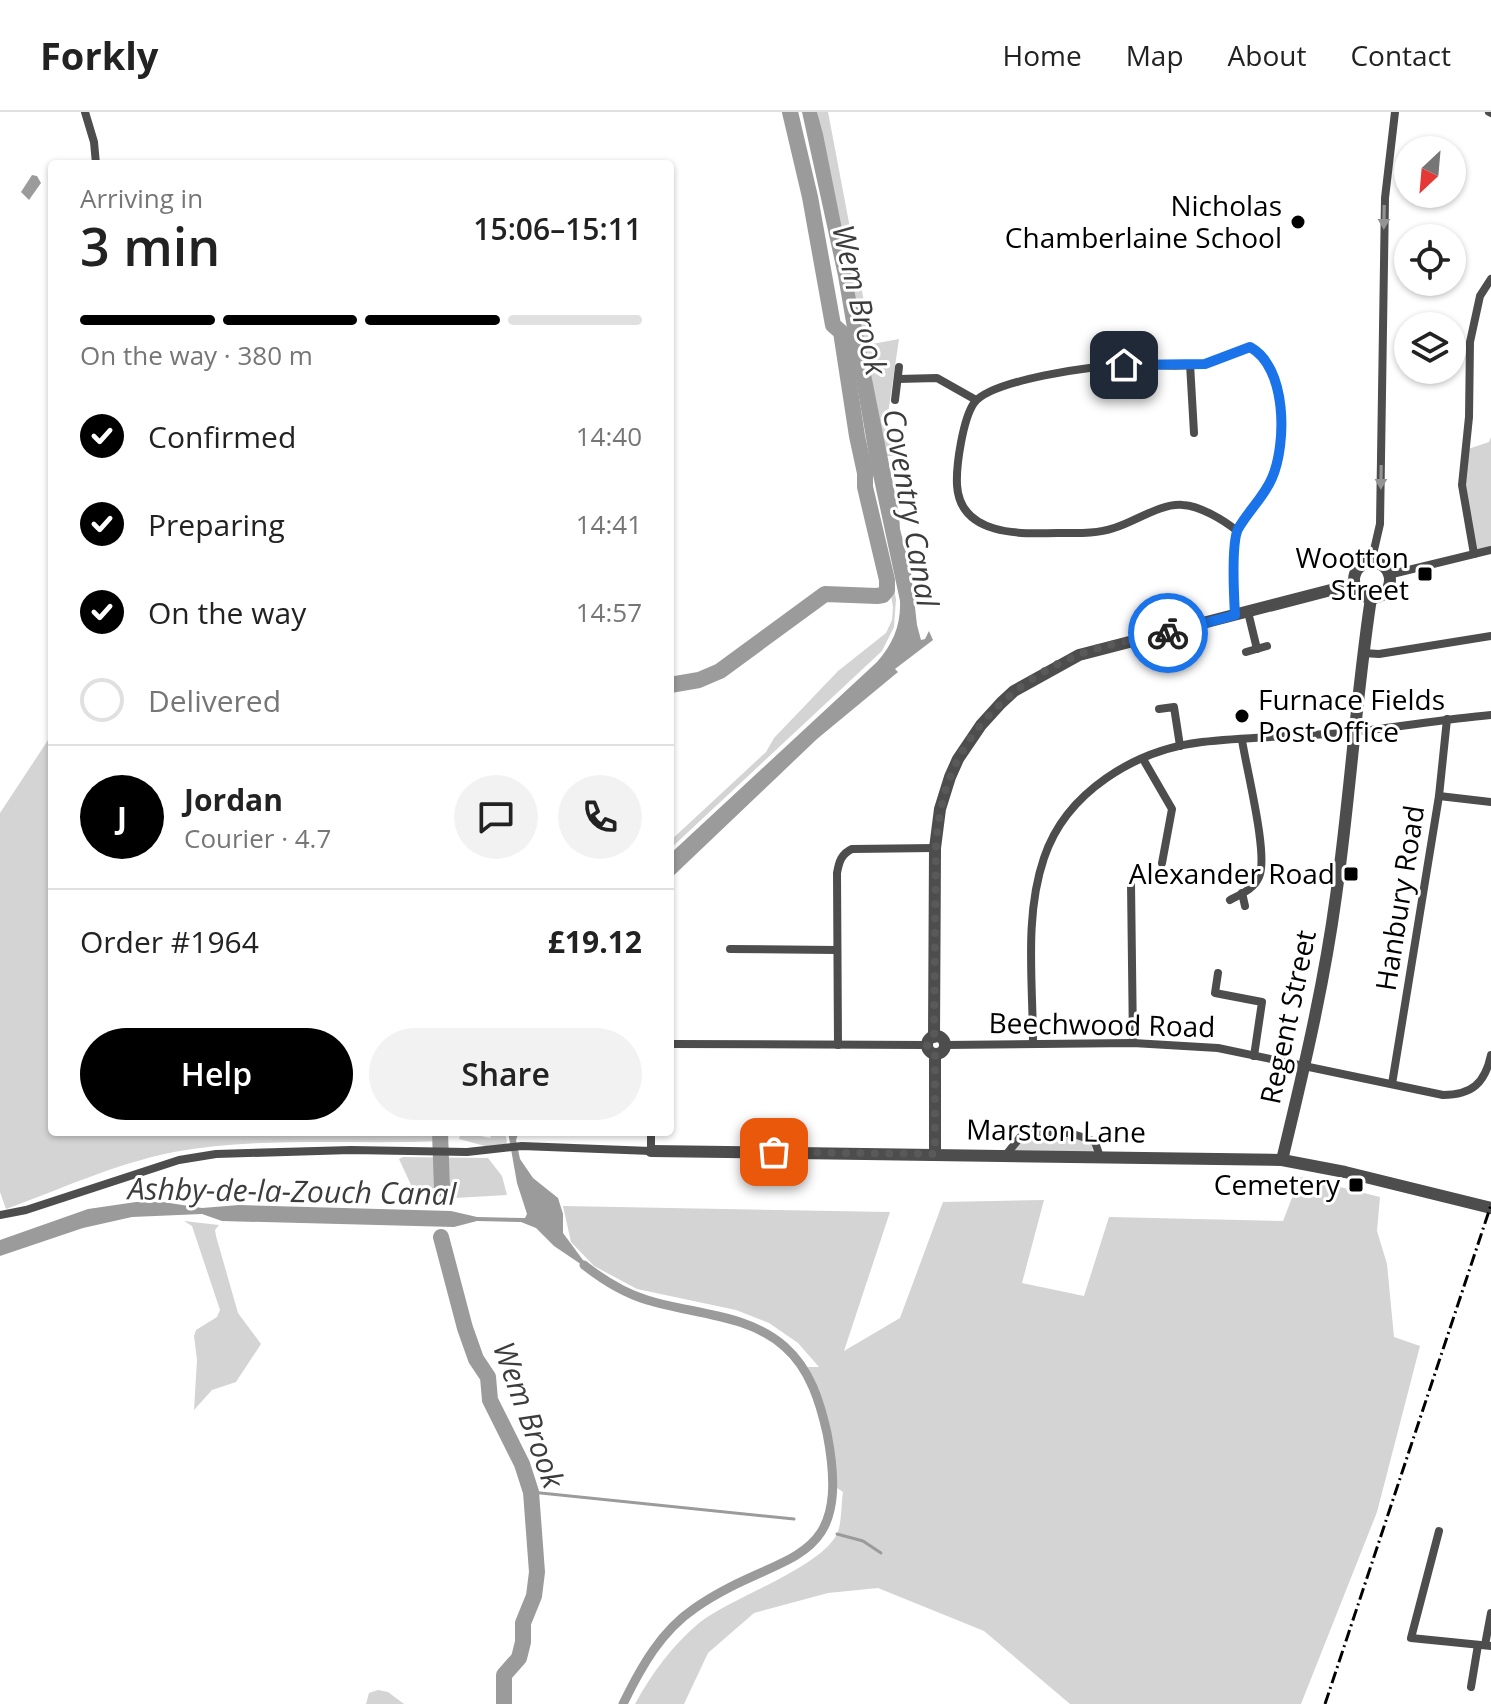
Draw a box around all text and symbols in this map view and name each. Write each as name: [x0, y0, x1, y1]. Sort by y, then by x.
text: Forkly: [40, 29, 158, 81]
text: Home: [1003, 36, 1082, 74]
text: Map: [1126, 36, 1184, 74]
text: About: [1228, 36, 1306, 74]
text: Contact: [1350, 36, 1451, 74]
north arrow: [1394, 136, 1466, 208]
map controls: [1394, 136, 1466, 384]
text: Arriving in: [80, 180, 203, 216]
place label: Nicholas Chamberlaine School: [1005, 186, 1282, 256]
one-way arrow: [1378, 205, 1391, 230]
text: 15:06–15:11: [473, 208, 642, 249]
text: 3 min: [80, 210, 220, 281]
marker: Nicholas Chamberlaine School: [1289, 213, 1307, 231]
water label: Wem Brook: [823, 221, 898, 380]
button: locate: [1394, 224, 1466, 296]
button: layers: [1394, 312, 1466, 384]
pin: [1090, 331, 1158, 399]
text: On the way · 380 m: [80, 337, 313, 373]
icon: home: [1102, 343, 1146, 387]
water label: Coventry Canal: [874, 406, 949, 611]
icon: check: [80, 414, 124, 458]
text: Confirmed: [148, 416, 296, 457]
text: 14:40: [576, 418, 642, 454]
one-way arrow: [1374, 465, 1387, 490]
icon: check: [80, 502, 124, 546]
text: Preparing: [148, 504, 285, 545]
text: 14:41: [576, 506, 642, 542]
place label: Wootton Street: [1295, 538, 1409, 608]
marker: Wootton Street: [1416, 565, 1434, 583]
icon: check: [80, 590, 124, 634]
text: On the way: [148, 592, 306, 633]
courier: [1128, 593, 1208, 673]
text: 14:57: [576, 594, 642, 630]
icon: bike: [1146, 611, 1190, 655]
text: Delivered: [148, 680, 281, 721]
place label: Furnace Fields Post Office: [1258, 680, 1445, 750]
marker: Furnace Fields Post Office: [1233, 707, 1251, 725]
button: chat: [454, 775, 538, 859]
button: phone: [558, 775, 642, 859]
text: Jordan: [184, 779, 283, 820]
text: J: [117, 797, 127, 838]
street label: Hanbury Road: [1366, 802, 1432, 993]
text: Courier · 4.7: [184, 820, 331, 856]
place label: Alexander Road: [1129, 854, 1335, 892]
marker: Alexander Road: [1342, 865, 1360, 883]
text: Order #1964: [80, 921, 259, 962]
text: £19.12: [548, 921, 642, 962]
street label: Regent Street: [1250, 926, 1324, 1107]
street label: Beechwood Road: [988, 1003, 1216, 1045]
button: Help: [80, 1028, 353, 1120]
button: Share: [369, 1028, 642, 1120]
street label: Marston Lane: [966, 1109, 1146, 1151]
pin: [740, 1118, 808, 1186]
icon: bag: [752, 1130, 796, 1174]
place label: Cemetery: [1214, 1165, 1341, 1203]
water label: Ashby-de-la-Zouch Canal: [126, 1167, 458, 1214]
marker: Cemetery: [1347, 1176, 1365, 1194]
water label: Wem Brook: [484, 1336, 575, 1495]

